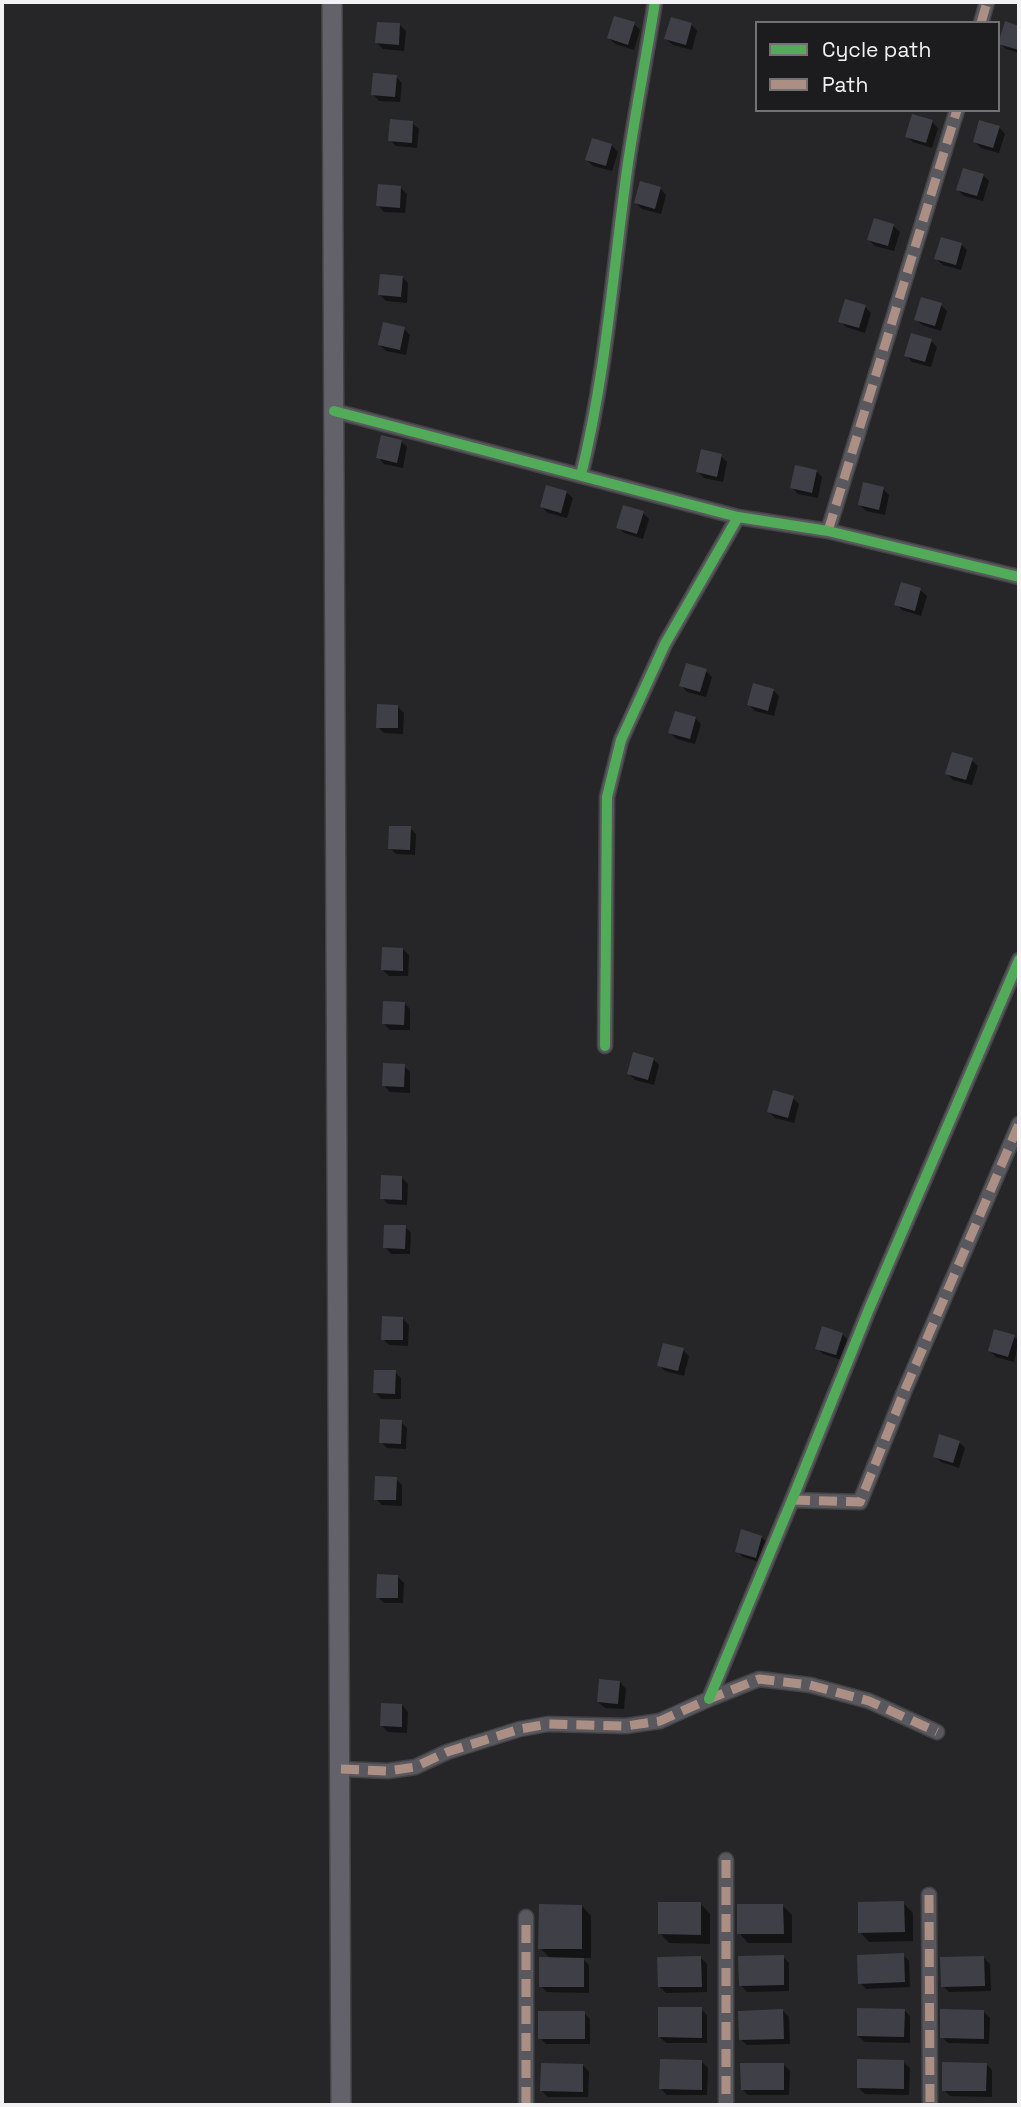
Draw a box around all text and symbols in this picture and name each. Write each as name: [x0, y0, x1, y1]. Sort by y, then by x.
legend: [755, 21, 1000, 112]
text: Cycle path: [822, 36, 931, 63]
text: Path: [822, 71, 868, 98]

